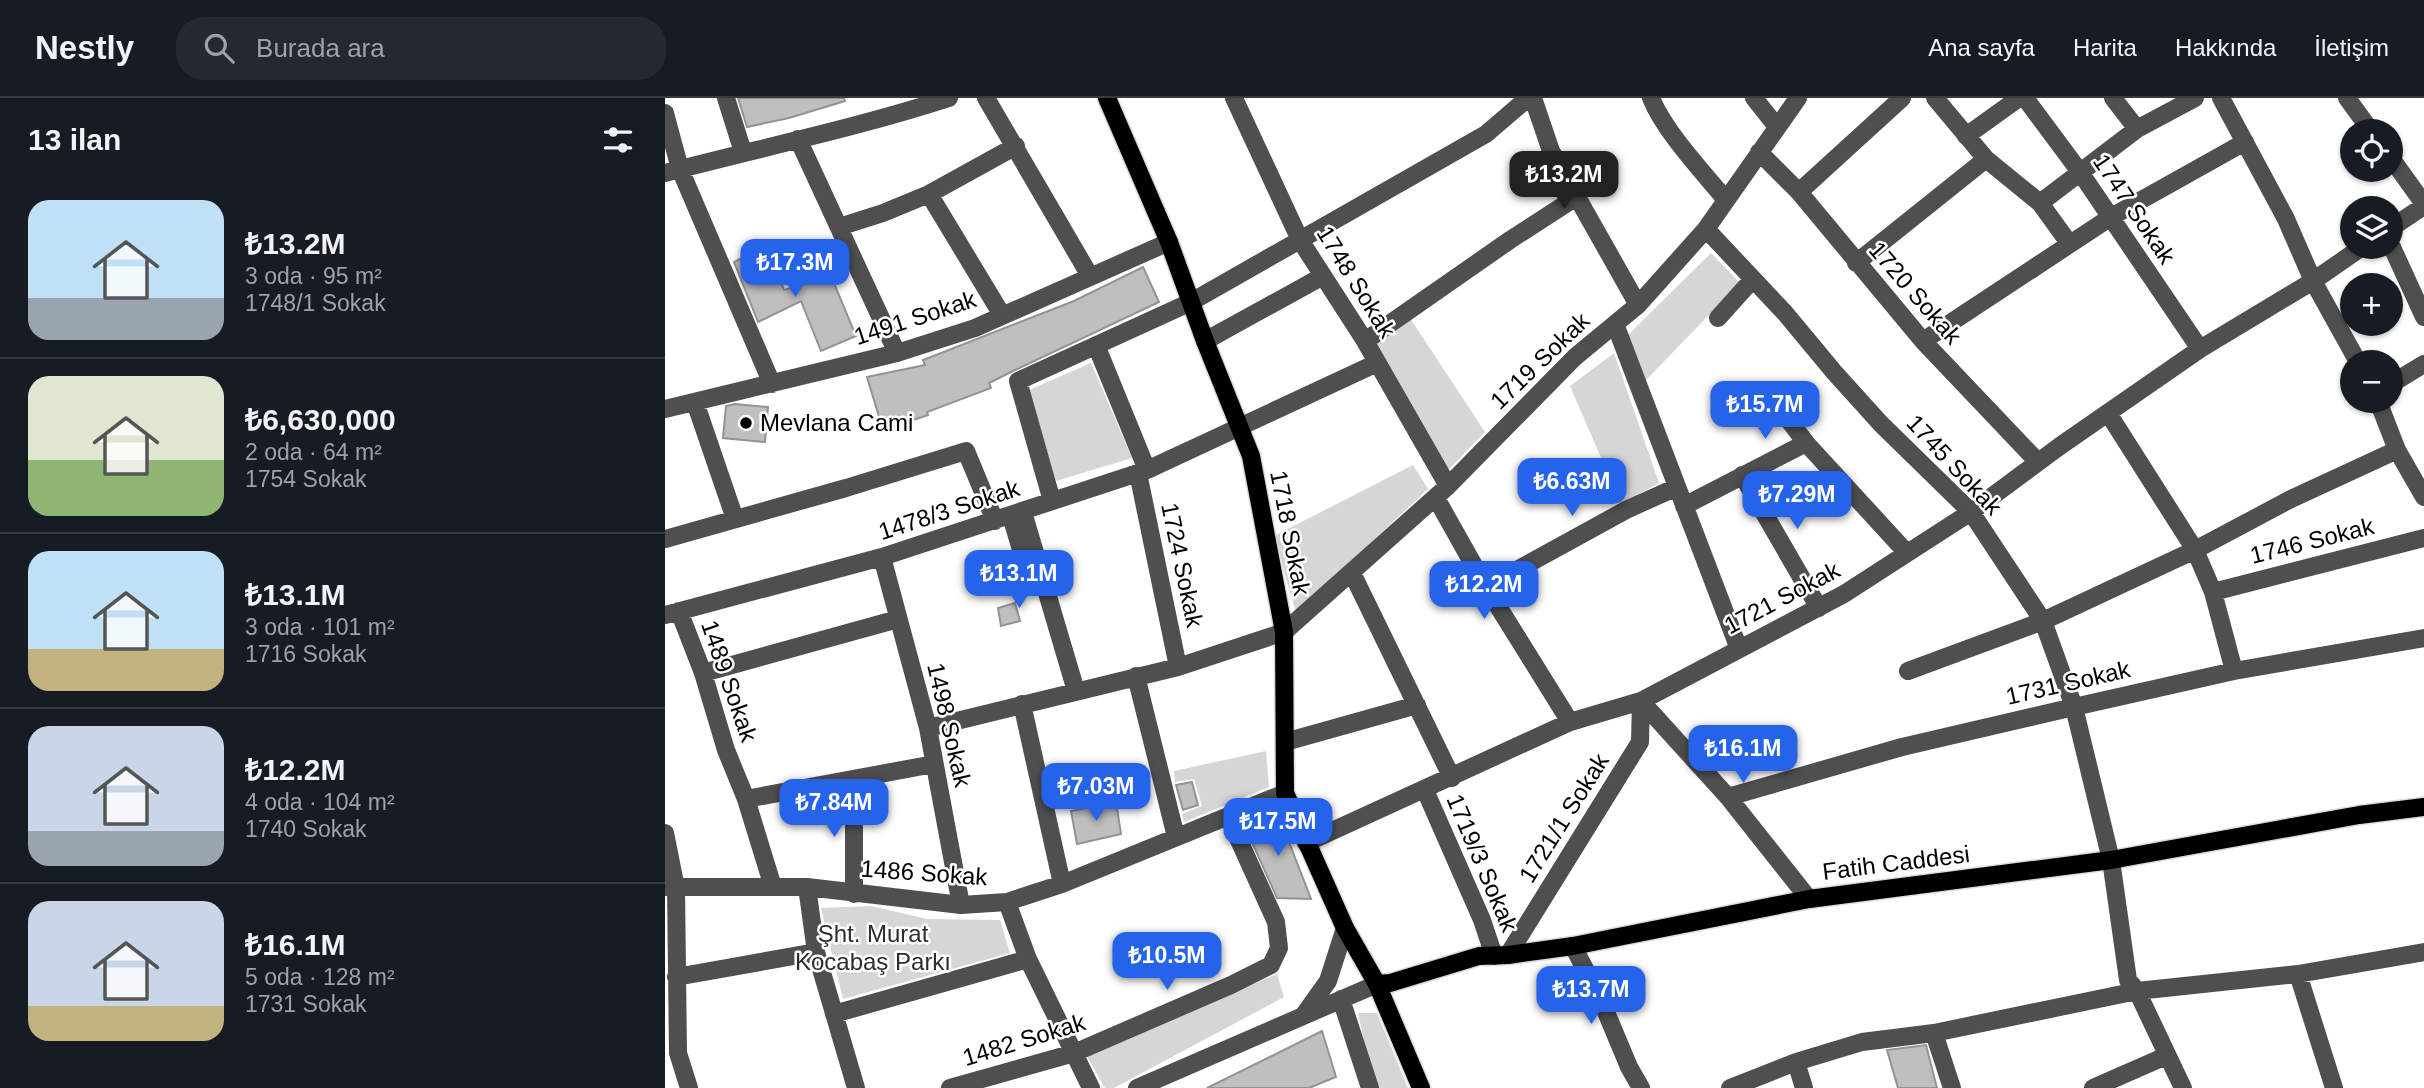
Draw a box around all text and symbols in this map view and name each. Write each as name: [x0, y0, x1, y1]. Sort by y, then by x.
search box: [176, 17, 666, 80]
text: Nestly: [35, 29, 134, 66]
icon: search: [200, 29, 238, 67]
text: Burada ara: [256, 33, 385, 63]
text: Ana sayfa: [1928, 34, 2035, 61]
text: Harita: [2073, 34, 2137, 61]
text: Hakkında: [2175, 34, 2276, 61]
text: İletişim: [2314, 34, 2389, 61]
map controls: [2340, 119, 2403, 413]
button: locate: [2340, 119, 2403, 182]
icon: filters: [599, 121, 637, 159]
text: 13 ilan: [28, 123, 121, 156]
street label: 1747 Sokak: [2088, 149, 2182, 270]
pin: ₺13.2M: [1507, 152, 1621, 211]
text: ₺13.2M: [1525, 161, 1603, 187]
button: layers: [2340, 196, 2403, 259]
street label: 1748 Sokak: [1311, 221, 1402, 343]
text: ₺13.2M: [245, 227, 346, 260]
icon: home: [84, 228, 168, 312]
street label: 1720 Sokak: [1864, 236, 1968, 350]
pin: ₺17.3M: [738, 240, 852, 299]
text: ₺17.3M: [756, 249, 834, 275]
text: 3 oda · 95 m²: [245, 263, 382, 289]
button: +: [2340, 273, 2403, 336]
street label: 1491 Sokak: [850, 285, 980, 350]
text: 1748/1 Sokak: [245, 290, 386, 316]
street label: 1719 Sokak: [1485, 306, 1595, 414]
button: −: [2340, 350, 2403, 413]
pin: ₺15.7M: [1708, 382, 1822, 441]
text: ₺15.7M: [1726, 391, 1804, 417]
text: ₺6,630,000: [245, 403, 396, 436]
icon: home: [84, 404, 168, 488]
place label: Mevlana Cami: [760, 409, 913, 436]
street label: 1745 Sokak: [1901, 409, 2008, 521]
marker: Mevlana Cami: [738, 415, 754, 431]
text: 2 oda · 64 m²: [245, 439, 382, 465]
pin: ₺6.63M: [1515, 458, 1629, 518]
text: 1754 Sokak: [245, 466, 366, 492]
street label: 1718 Sokak: [1265, 468, 1316, 599]
text: ₺6.63M: [1533, 468, 1611, 494]
pin: ₺7.29M: [1740, 472, 1854, 531]
street label: 1478/3 Sokak: [875, 474, 1024, 545]
text: ₺7.29M: [1758, 481, 1836, 507]
street label: 1724 Sokak: [1156, 500, 1209, 631]
street label: 1746 Sokak: [2247, 512, 2378, 569]
pin: ₺13.1M: [962, 550, 1076, 610]
street label: 1721 Sokak: [1719, 555, 1845, 639]
text: ₺13.1M: [980, 560, 1058, 586]
pin: ₺12.2M: [1427, 561, 1541, 621]
text: ₺12.2M: [1445, 571, 1523, 597]
text: ₺13.1M: [245, 578, 346, 611]
icon: home: [84, 579, 168, 663]
text: 3 oda · 101 m²: [245, 614, 395, 640]
street label: 1489 Sokak: [696, 617, 763, 746]
text: 1716 Sokak: [245, 641, 366, 667]
street label: 1731 Sokak: [2003, 655, 2134, 710]
street label: 1498 Sokak: [922, 660, 977, 791]
pin: ₺16.1M: [1686, 726, 1800, 785]
text: ₺16.1M: [1704, 735, 1782, 761]
street label: 1721/1 Sokak: [1513, 747, 1614, 887]
text: ₺12.2M: [245, 753, 346, 786]
icon: home: [84, 754, 168, 838]
pin: ₺7.03M: [1039, 764, 1153, 823]
text: ₺7.03M: [1057, 773, 1135, 799]
pin: ₺7.84M: [777, 780, 891, 839]
text: 4 oda · 104 m²: [245, 789, 395, 815]
text: ₺7.84M: [795, 789, 873, 815]
street label: 1719/3 Sokak: [1441, 790, 1524, 937]
pin: ₺17.5M: [1221, 798, 1335, 858]
text: ₺17.5M: [1239, 808, 1317, 834]
text: 1740 Sokak: [245, 816, 366, 842]
street label: Fatih Caddesi: [1821, 840, 1971, 885]
street label: 1486 Sokak: [860, 855, 989, 890]
park label: Şht. Murat Kocabaş Parkı: [795, 920, 951, 975]
text: ₺16.1M: [245, 928, 346, 961]
icon: home: [84, 929, 168, 1013]
pin: ₺10.5M: [1110, 932, 1224, 992]
text: ₺10.5M: [1128, 942, 1206, 968]
text: 5 oda · 128 m²: [245, 964, 395, 990]
pin: ₺13.7M: [1534, 967, 1648, 1026]
text: ₺13.7M: [1552, 976, 1630, 1002]
text: 1731 Sokak: [245, 991, 366, 1017]
street label: 1482 Sokak: [959, 1008, 1089, 1071]

